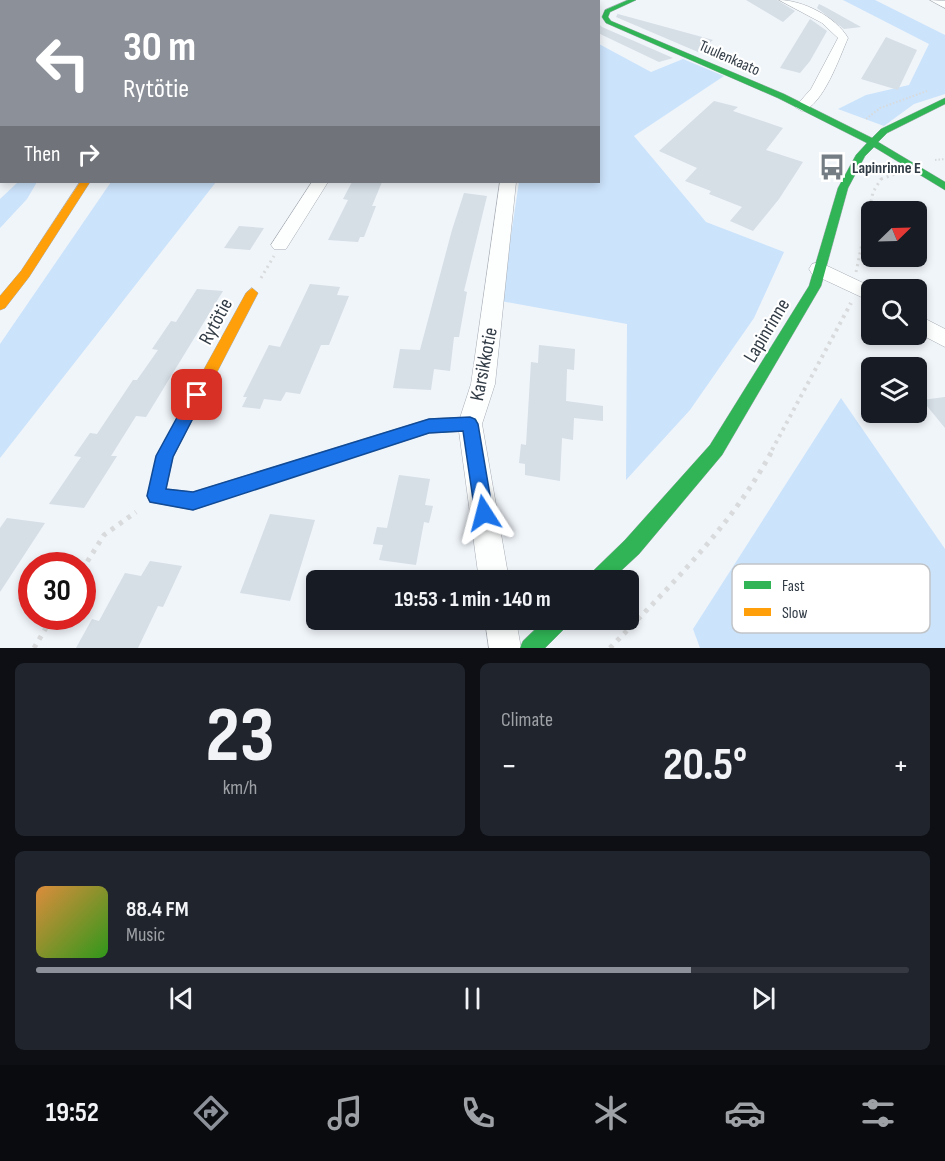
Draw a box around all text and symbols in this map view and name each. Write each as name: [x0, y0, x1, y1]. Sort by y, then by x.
text: 30 m: [123, 22, 196, 73]
icon: left: [24, 24, 102, 102]
street label: Tuulenkaato: [696, 37, 763, 80]
text: Rytötie: [123, 73, 189, 105]
icon: right: [72, 138, 105, 171]
text: Then: [24, 141, 60, 168]
bus stop icon: Lapinrinne E: [817, 152, 847, 182]
place label: Lapinrinne E: [852, 159, 921, 178]
north arrow: [861, 201, 927, 267]
map controls: [861, 201, 927, 423]
button: search: [861, 279, 927, 345]
street label: Rytötie: [194, 294, 238, 349]
street label: Lapinrinne: [738, 294, 795, 367]
street label: Karsikkotie: [465, 326, 503, 403]
button: layers: [861, 357, 927, 423]
pin: [171, 369, 222, 420]
icon: arrive: [180, 378, 213, 411]
position arrow: [452, 481, 516, 545]
speed limit sign: 30: [18, 552, 96, 630]
legend: [732, 564, 930, 633]
text: Fast: [782, 577, 805, 596]
text: 19:53 · 1 min · 140 m: [394, 586, 551, 613]
text: Slow: [782, 604, 807, 623]
text: 23: [205, 690, 275, 783]
text: Climate: [501, 708, 553, 732]
text: 20.5°: [663, 738, 747, 793]
text: −: [501, 746, 517, 786]
text: +: [893, 746, 909, 786]
text: km/h: [223, 776, 257, 800]
text: 88.4 FM: [126, 896, 189, 923]
text: Music: [126, 923, 165, 947]
icon: previous: [165, 982, 198, 1015]
icon: pause: [456, 982, 489, 1015]
icon: next: [747, 982, 780, 1015]
icon: directions: [190, 1092, 232, 1134]
icon: music: [324, 1092, 366, 1134]
icon: phone: [457, 1092, 499, 1134]
icon: climate: [590, 1092, 632, 1134]
icon: car: [724, 1092, 766, 1134]
icon: filters: [857, 1092, 899, 1134]
text: 19:52: [46, 1097, 99, 1129]

